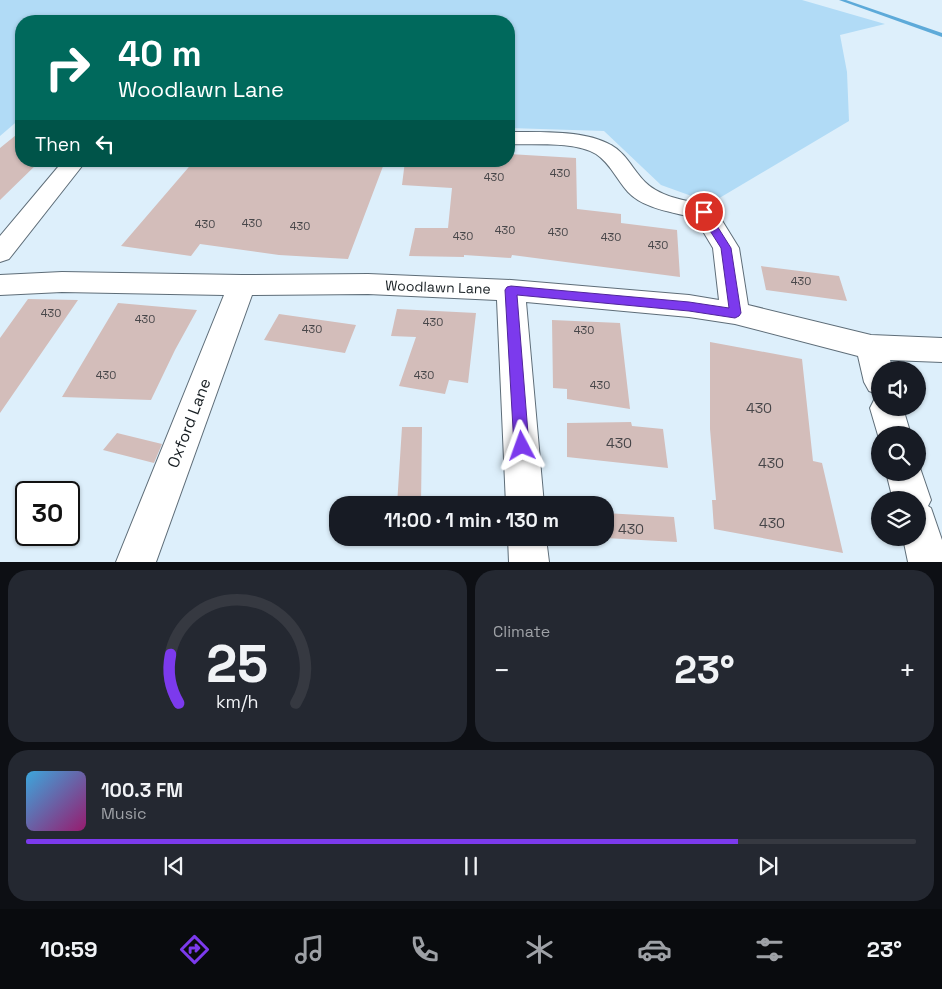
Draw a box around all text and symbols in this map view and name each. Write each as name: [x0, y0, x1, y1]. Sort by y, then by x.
text: 40 m: [118, 32, 202, 76]
icon: right: [35, 35, 100, 100]
text: Woodlawn Lane: [118, 75, 284, 103]
icon: left: [91, 130, 119, 158]
text: Then: [35, 132, 81, 157]
house number: 430: [550, 166, 570, 180]
house number: 430: [484, 170, 504, 184]
pin: [683, 191, 725, 233]
icon: arrive: [690, 198, 718, 226]
house number: 430: [242, 216, 262, 230]
house number: 430: [195, 217, 215, 231]
house number: 430: [290, 219, 310, 233]
house number: 430: [495, 223, 515, 237]
house number: 430: [548, 225, 568, 239]
house number: 430: [453, 229, 473, 243]
house number: 430: [601, 230, 621, 244]
house number: 430: [648, 238, 668, 252]
house number: 430: [791, 274, 811, 288]
street label: Woodlawn Lane: [385, 276, 491, 298]
house number: 430: [41, 306, 61, 320]
house number: 430: [135, 312, 155, 326]
house number: 430: [423, 315, 443, 329]
house number: 430: [302, 322, 322, 336]
house number: 430: [574, 323, 594, 337]
map controls: [871, 361, 926, 546]
button: sound: [871, 361, 926, 416]
house number: 430: [96, 368, 116, 382]
house number: 430: [414, 368, 434, 382]
street label: Oxford Lane: [162, 375, 216, 471]
house number: 430: [590, 378, 610, 392]
house number: 430: [746, 399, 772, 417]
position arrow: [495, 419, 547, 471]
button: search: [871, 426, 926, 481]
house number: 430: [606, 434, 632, 452]
house number: 430: [758, 454, 784, 472]
speed limit sign: 30: [15, 481, 80, 546]
button: layers: [871, 491, 926, 546]
text: 11:00 · 1 min · 130 m: [384, 508, 559, 533]
house number: 430: [759, 514, 785, 532]
house number: 430: [618, 520, 644, 538]
text: Climate: [493, 621, 550, 642]
text: 25: [206, 631, 269, 697]
text: 23°: [674, 646, 735, 694]
text: −: [493, 652, 510, 688]
text: +: [899, 652, 916, 688]
text: km/h: [216, 690, 259, 713]
text: 100.3 FM: [101, 778, 183, 803]
text: Music: [101, 803, 147, 824]
icon: previous: [160, 852, 188, 880]
icon: pause: [457, 852, 485, 880]
icon: next: [754, 852, 782, 880]
icon: directions: [177, 932, 212, 967]
icon: music: [292, 932, 327, 967]
icon: phone: [407, 932, 442, 967]
icon: climate: [522, 932, 557, 967]
icon: car: [637, 932, 672, 967]
icon: filters: [752, 932, 787, 967]
text: 10:59: [40, 935, 98, 963]
text: 23°: [867, 935, 902, 963]

